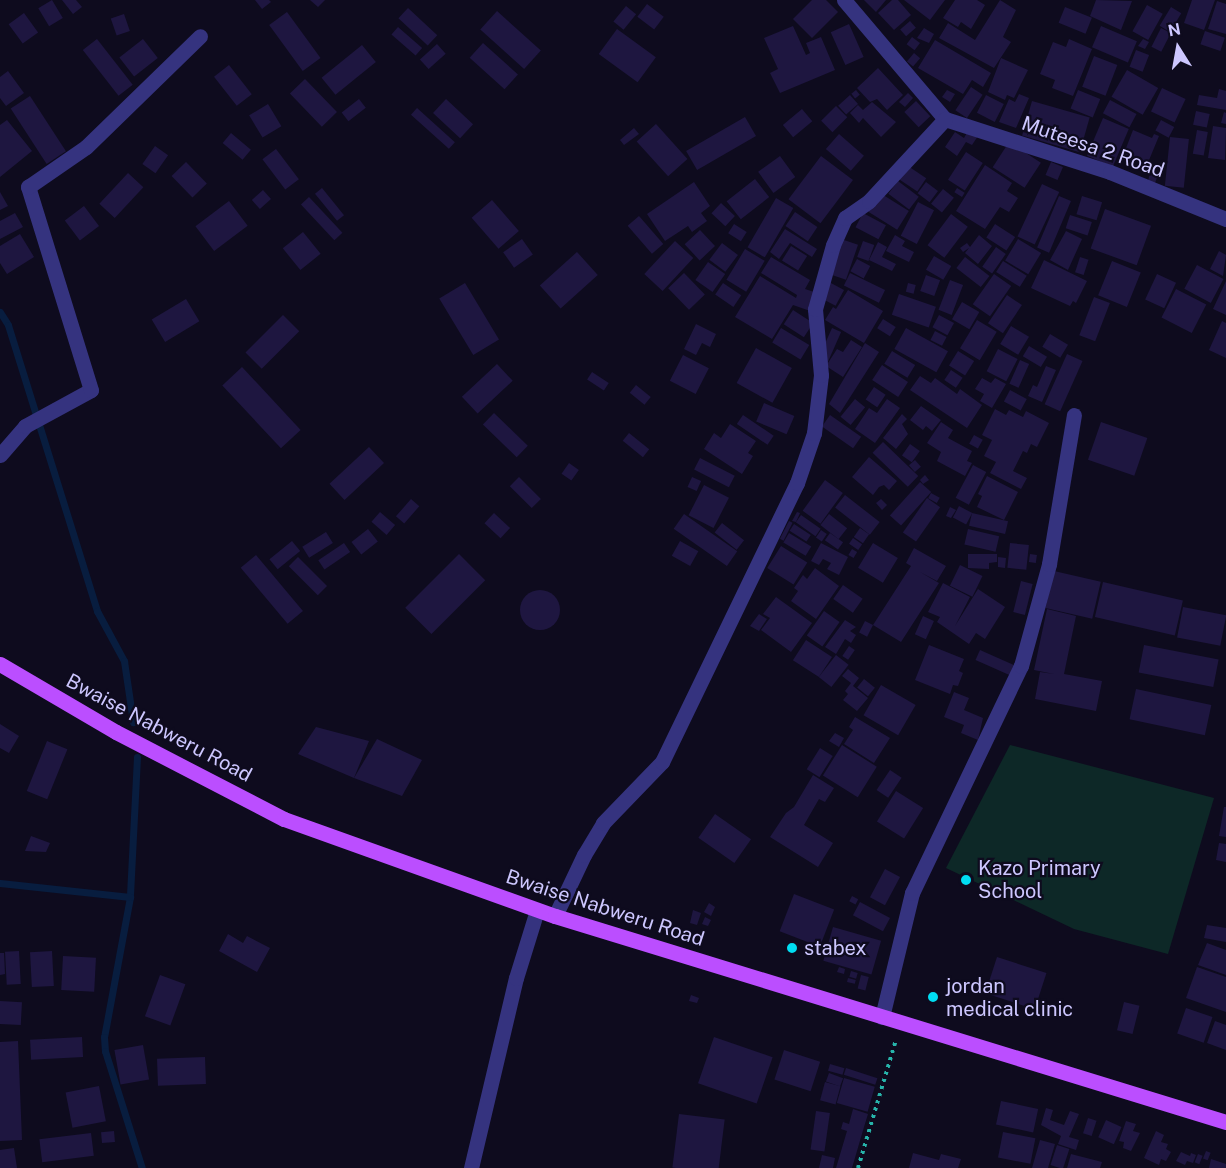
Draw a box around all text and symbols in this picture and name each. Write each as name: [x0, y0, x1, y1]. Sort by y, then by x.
north arrow: [1148, 18, 1208, 78]
text: N: [1167, 19, 1182, 40]
street label: Muteesa 2 Road: [1018, 111, 1168, 183]
street label: Bwaise Nabweru Road: [62, 669, 256, 787]
place label: Kazo Primary School: [978, 856, 1101, 903]
street label: Bwaise Nabweru Road: [503, 865, 707, 951]
marker: Kazo Primary School: [959, 873, 973, 887]
place label: stabex: [804, 936, 867, 960]
marker: stabex: [785, 941, 799, 955]
place label: jordan medical clinic: [946, 974, 1073, 1021]
marker: jordan medical clinic: [924, 988, 942, 1006]

